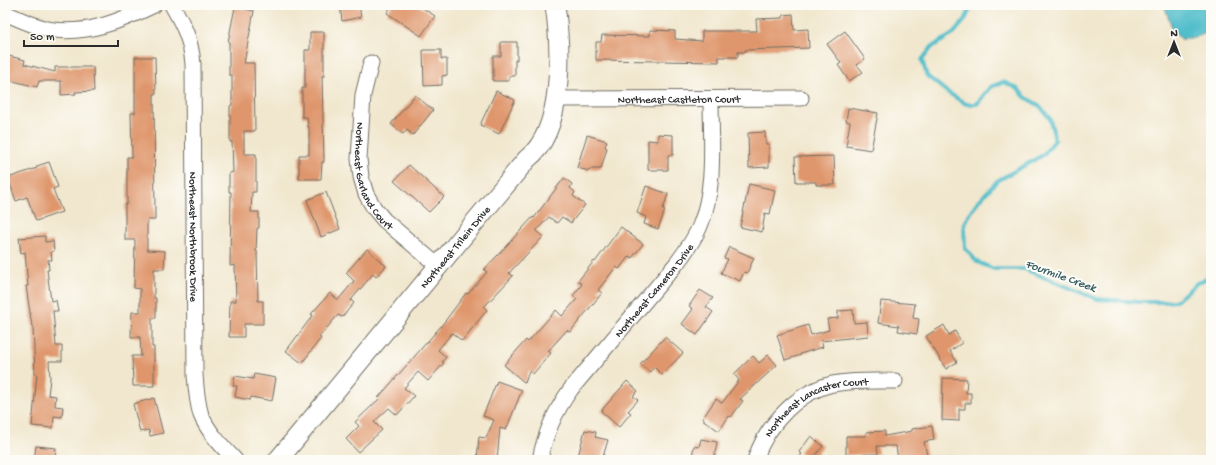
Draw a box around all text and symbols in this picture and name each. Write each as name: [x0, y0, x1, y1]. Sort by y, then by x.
scale bar: [24, 22, 118, 48]
north arrow: [1154, 22, 1194, 62]
text: N: [1170, 28, 1178, 40]
text: 50 m: [30, 31, 55, 45]
street label: Northeast Castleton Court: [618, 94, 742, 107]
street label: Northeast Garland Court: [351, 122, 396, 234]
street label: Northeast Northbrook Drive: [186, 172, 199, 302]
street label: Northeast Trilein Drive: [419, 204, 494, 291]
street label: Northeast Cameron Drive: [613, 242, 697, 340]
water label: Fourmile Creek: [1023, 258, 1099, 297]
street label: Northeast Lancaster Court: [763, 377, 870, 440]

